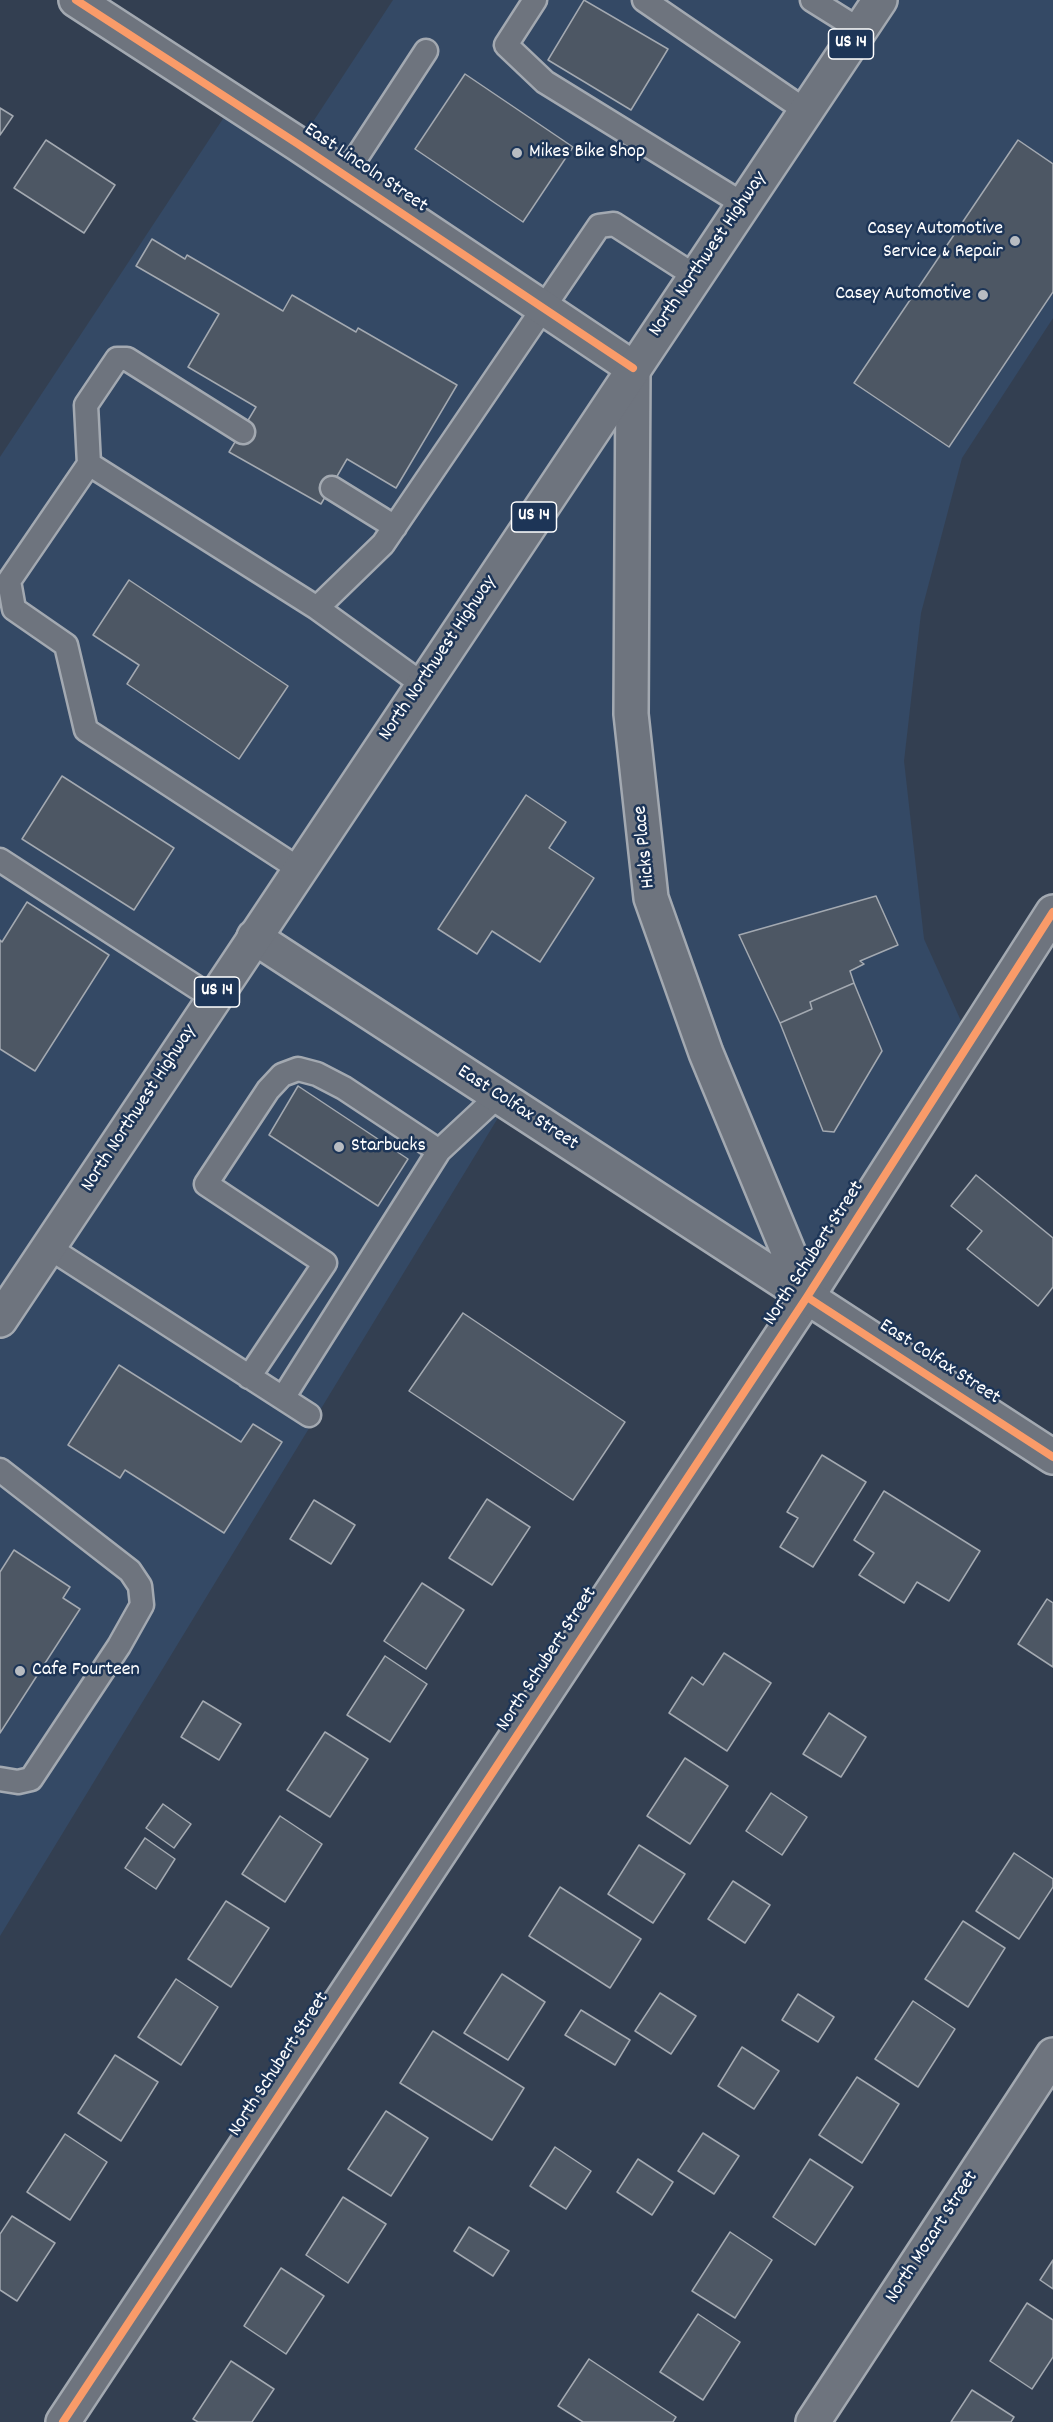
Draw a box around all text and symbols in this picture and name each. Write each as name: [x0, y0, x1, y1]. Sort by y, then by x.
road number: US 14: [828, 29, 874, 59]
street label: East Lincoln Street: [299, 119, 431, 219]
place label: Mikes Bike Shop: [529, 141, 645, 165]
marker: Mikes Bike Shop: [510, 146, 524, 160]
street label: North Northwest Highway: [645, 168, 773, 342]
place label: Casey Automotive Service & Repair: [867, 218, 1003, 265]
marker: Casey Automotive Service & Repair: [1008, 234, 1022, 248]
place label: Casey Automotive: [835, 283, 971, 307]
marker: Casey Automotive: [976, 288, 990, 302]
road number: US 14: [512, 502, 556, 532]
street label: North Northwest Highway: [375, 572, 503, 746]
street label: Hicks Place: [630, 804, 662, 890]
road number: US 14: [194, 977, 240, 1007]
street label: North Northwest Highway: [77, 1021, 203, 1197]
street label: East Colfax Street: [452, 1061, 582, 1157]
place label: Starbucks: [351, 1135, 426, 1159]
marker: Starbucks: [332, 1140, 346, 1154]
street label: North Schubert Street: [759, 1177, 871, 1331]
street label: East Colfax Street: [874, 1315, 1004, 1411]
street label: North Schubert Street: [492, 1583, 604, 1737]
place label: Cafe Fourteen: [32, 1659, 140, 1683]
marker: Cafe Fourteen: [13, 1664, 27, 1678]
street label: North Schubert Street: [224, 1988, 336, 2142]
street label: North Mozart Street: [881, 2167, 985, 2309]

